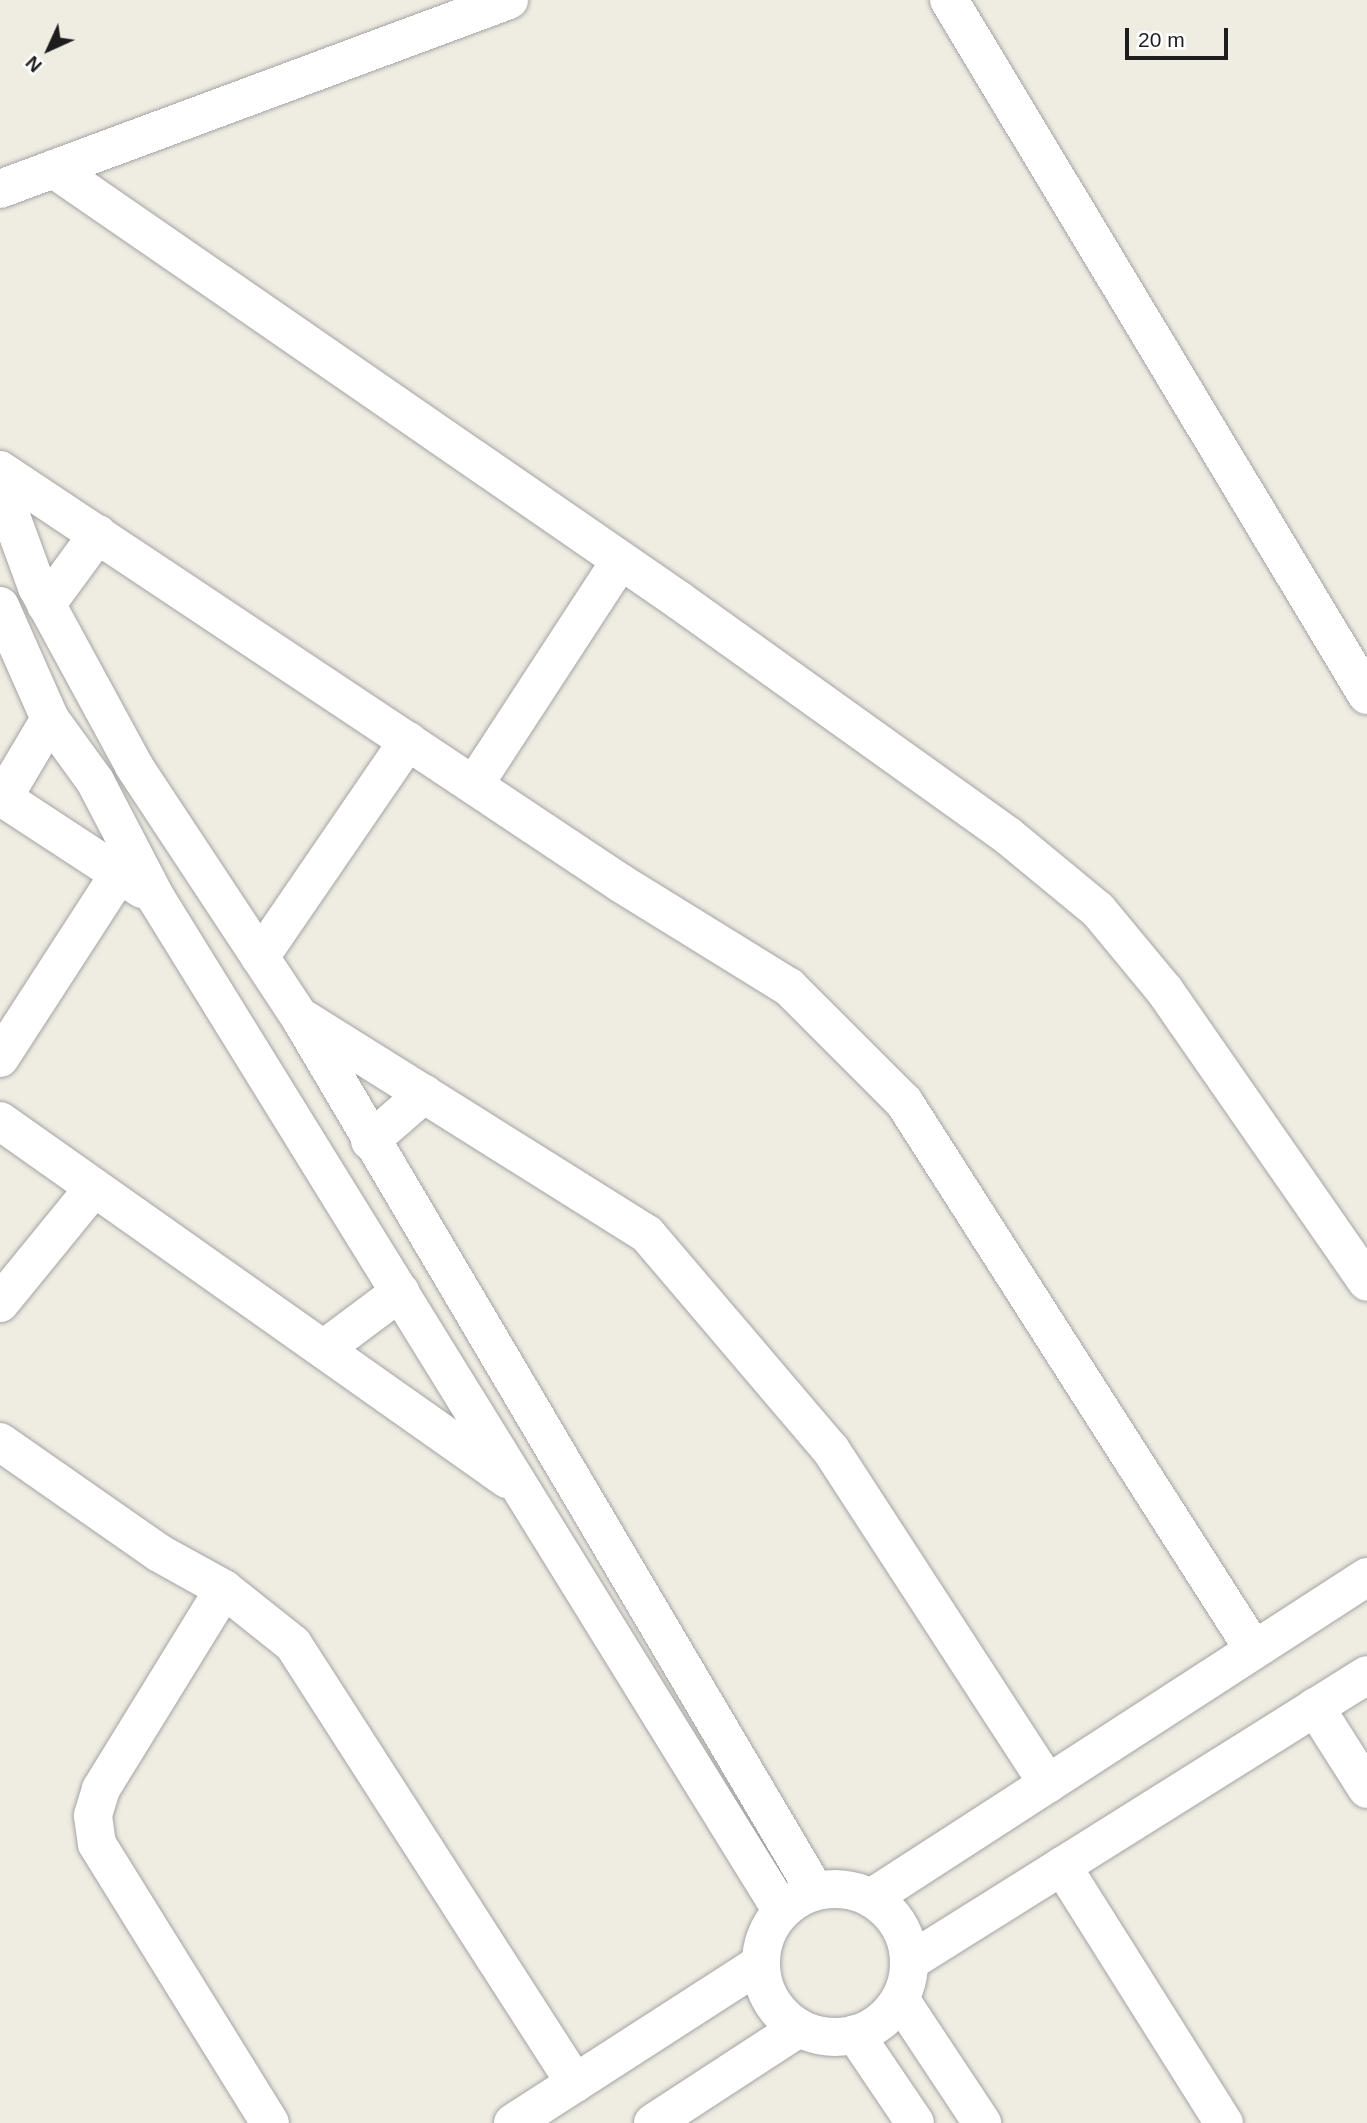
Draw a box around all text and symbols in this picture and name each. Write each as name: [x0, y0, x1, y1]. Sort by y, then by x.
north arrow: [14, 14, 84, 84]
scale bar: [1129, 14, 1232, 58]
text: 20 m: [1138, 28, 1185, 51]
text: N: [22, 52, 46, 76]

